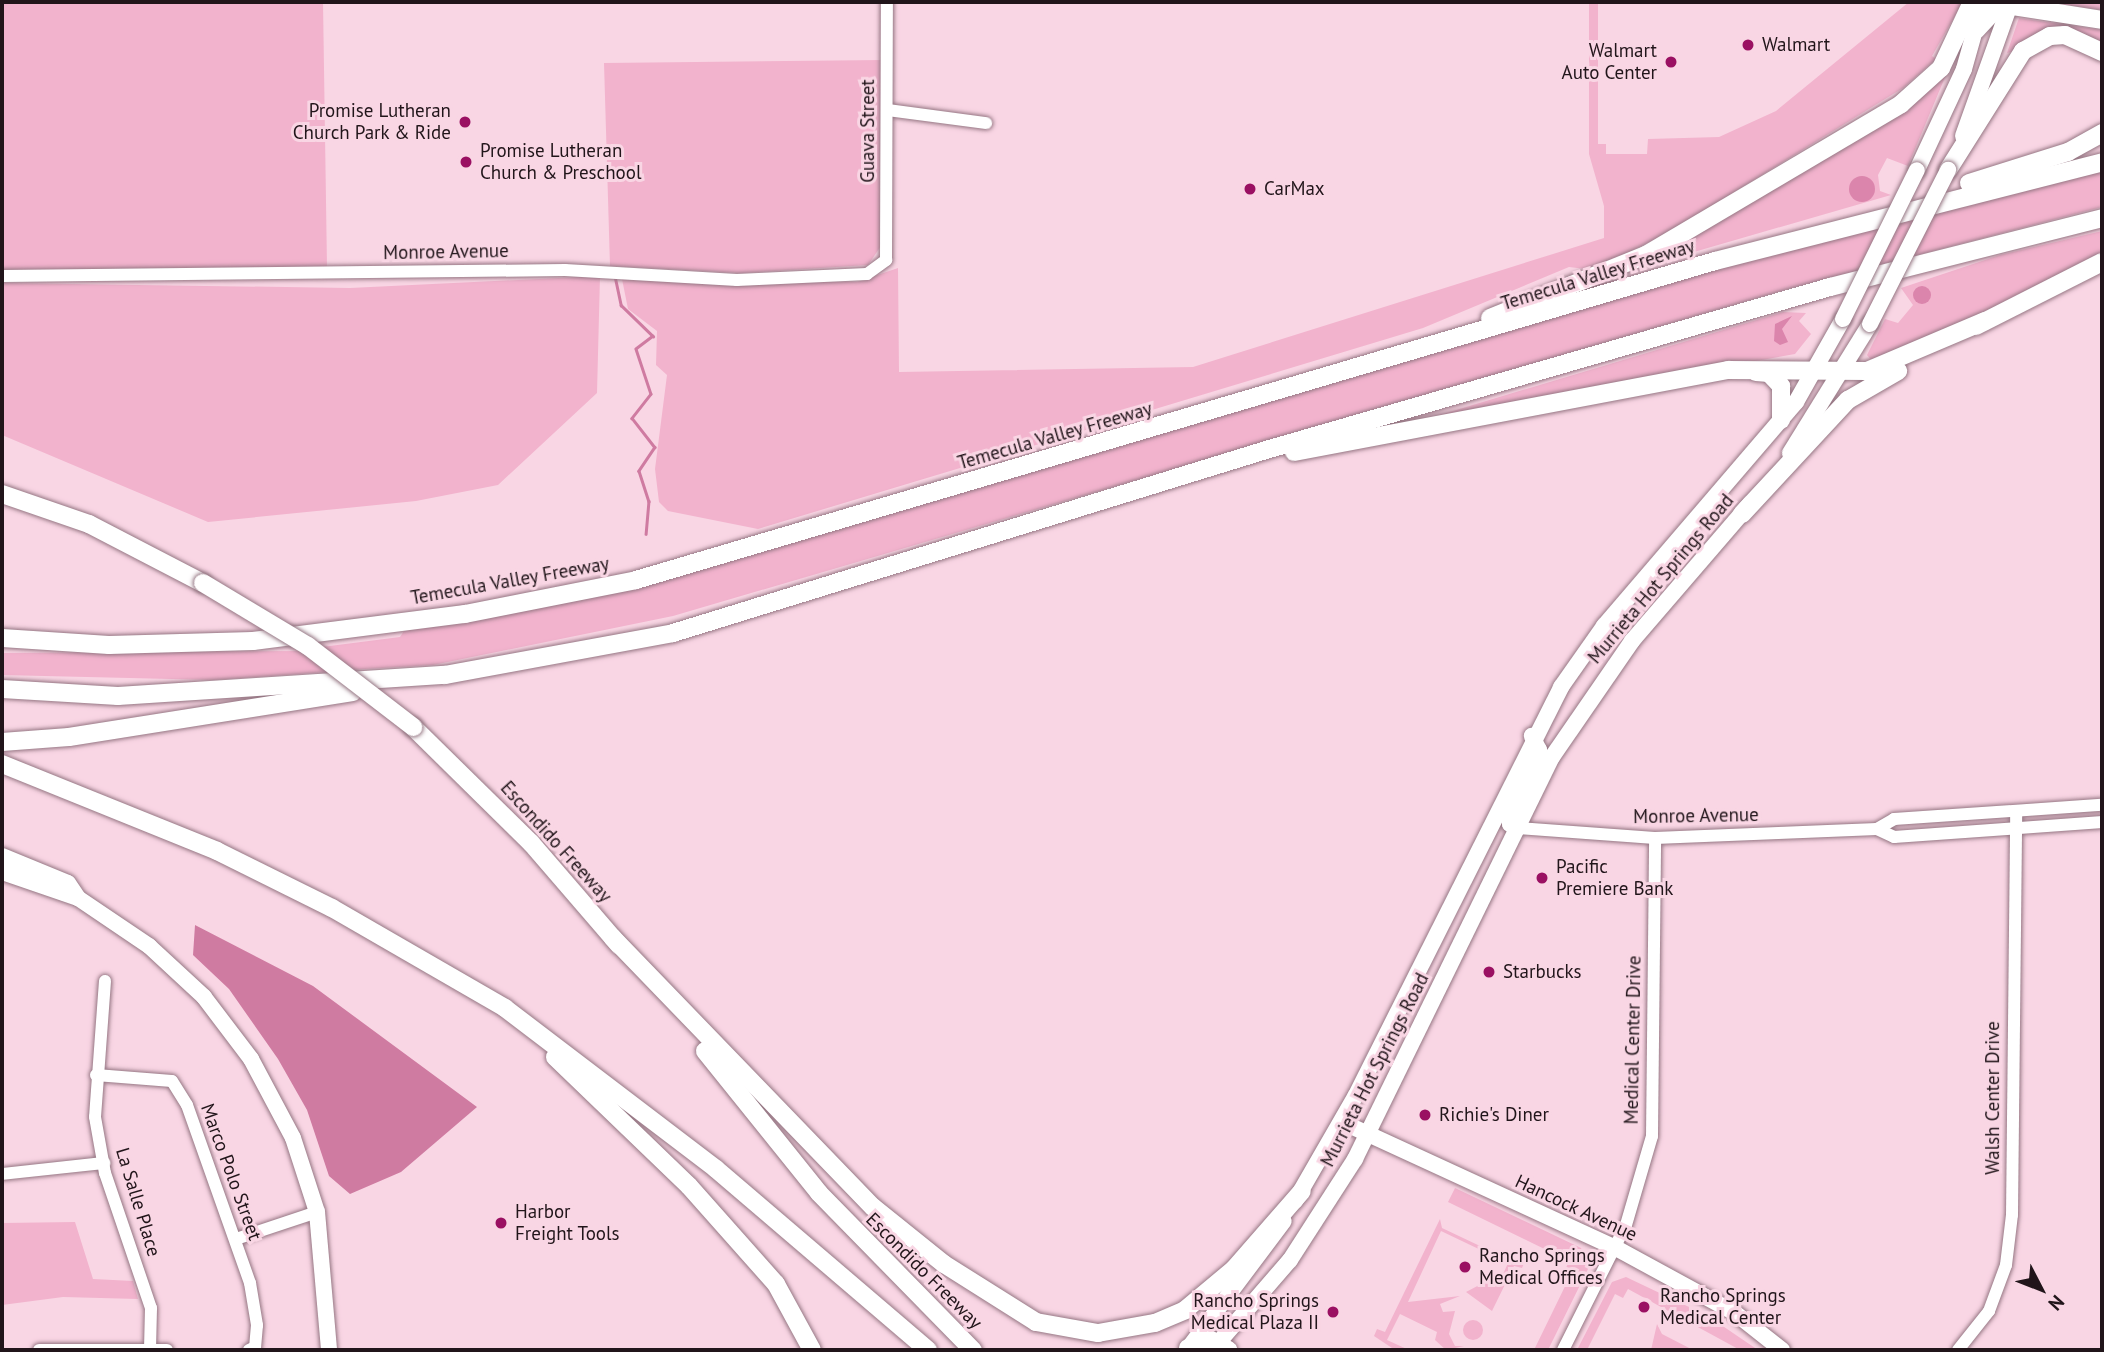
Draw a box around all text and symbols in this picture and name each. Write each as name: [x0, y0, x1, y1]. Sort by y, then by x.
place label: Walmart: [1762, 34, 1830, 56]
marker: Walmart: [1740, 37, 1756, 53]
place label: Walmart Auto Center: [1562, 40, 1657, 84]
marker: Walmart Auto Center: [1663, 54, 1679, 70]
street label: Guava Street: [857, 79, 879, 183]
place label: Promise Lutheran Church Park & Ride: [292, 100, 451, 144]
marker: Promise Lutheran Church Park & Ride: [457, 114, 473, 130]
place label: Promise Lutheran Church & Preschool: [480, 140, 641, 184]
marker: Promise Lutheran Church & Preschool: [458, 154, 474, 170]
place label: CarMax: [1264, 178, 1325, 200]
marker: CarMax: [1242, 181, 1258, 197]
street label: Temecula Valley Freeway: [1498, 235, 1698, 315]
street label: Monroe Avenue: [383, 239, 509, 265]
street label: Temecula Valley Freeway: [955, 397, 1155, 475]
street label: Murrieta Hot Springs Road: [1583, 490, 1739, 668]
street label: Temecula Valley Freeway: [408, 552, 612, 610]
street label: Escondido Freeway: [496, 777, 616, 907]
street label: Monroe Avenue: [1633, 803, 1759, 829]
place label: Pacific Premiere Bank: [1556, 856, 1673, 900]
marker: Pacific Premiere Bank: [1534, 870, 1550, 886]
street label: Medical Center Drive: [1620, 955, 1646, 1125]
place label: Starbucks: [1503, 961, 1582, 983]
marker: Starbucks: [1481, 964, 1497, 980]
street label: Murrieta Hot Springs Road: [1316, 969, 1434, 1171]
street label: Walsh Center Drive: [1982, 1021, 2004, 1175]
street label: Marco Polo Street: [196, 1101, 266, 1243]
place label: Richie's Diner: [1439, 1104, 1549, 1126]
marker: Richie's Diner: [1417, 1107, 1433, 1123]
street label: La Salle Place: [111, 1145, 165, 1259]
street label: Hancock Avenue: [1511, 1170, 1641, 1246]
place label: Harbor Freight Tools: [515, 1201, 620, 1245]
street label: Escondido Freeway: [861, 1208, 987, 1334]
marker: Harbor Freight Tools: [493, 1215, 509, 1231]
place label: Rancho Springs Medical Offices: [1479, 1245, 1605, 1289]
north arrow: [2006, 1254, 2076, 1324]
marker: Rancho Springs Medical Offices: [1457, 1259, 1473, 1275]
place label: Rancho Springs Medical Center: [1660, 1285, 1786, 1329]
place label: Rancho Springs Medical Plaza II: [1191, 1290, 1319, 1334]
text: N: [2044, 1290, 2070, 1316]
marker: Rancho Springs Medical Center: [1634, 1297, 1654, 1317]
marker: Rancho Springs Medical Plaza II: [1325, 1304, 1341, 1320]

